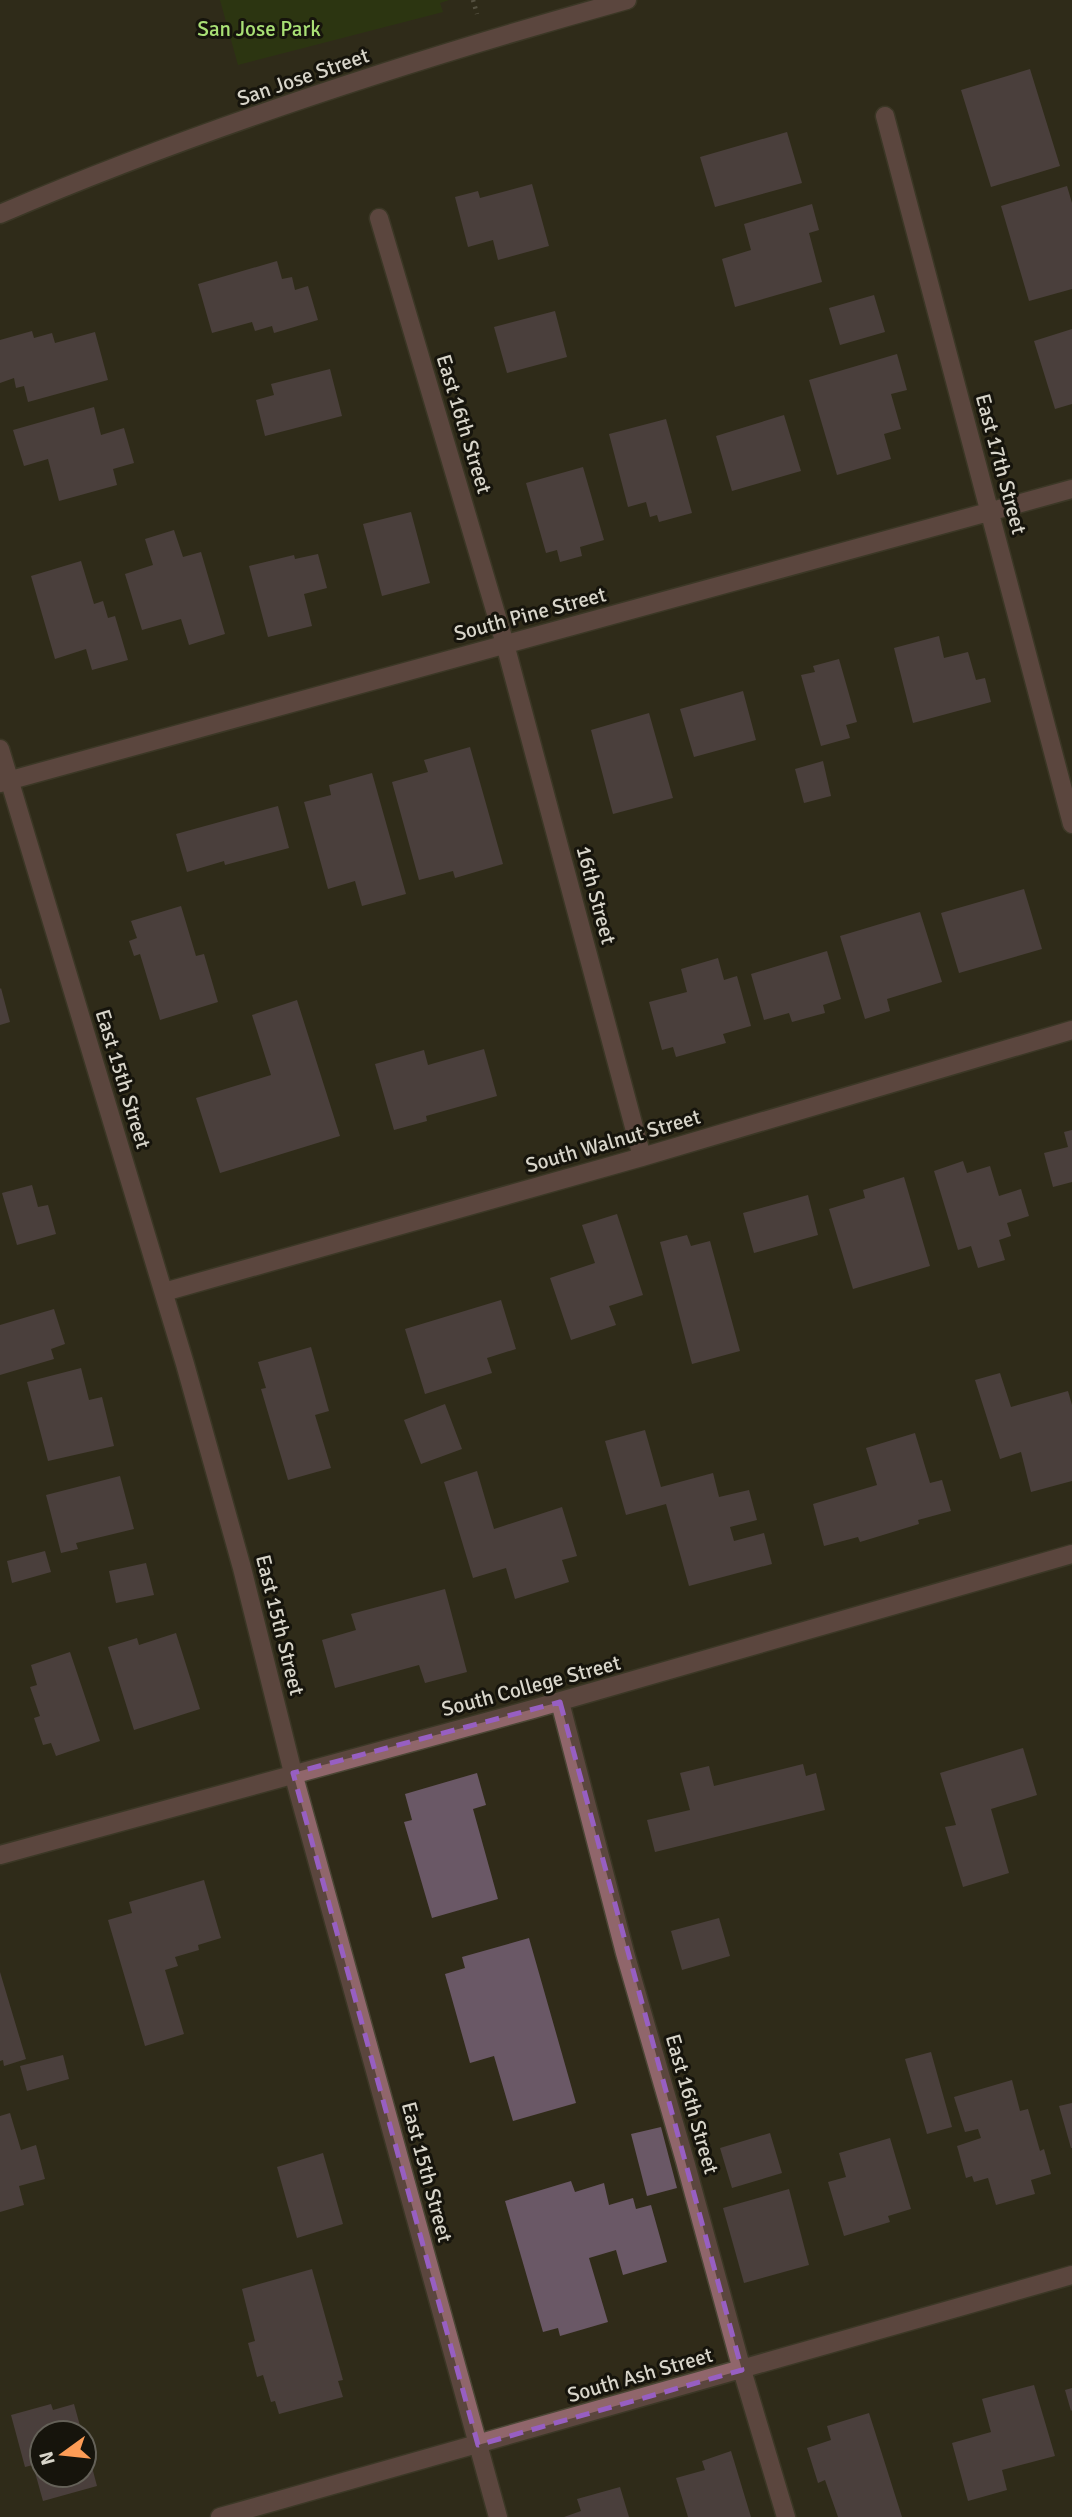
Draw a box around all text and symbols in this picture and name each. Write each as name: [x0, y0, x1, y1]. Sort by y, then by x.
park label: San Jose Park: [197, 16, 321, 42]
street label: San Jose Street: [234, 42, 372, 112]
street label: East 16th Street: [430, 351, 498, 497]
street label: East 17th Street: [970, 391, 1032, 537]
street label: South Pine Street: [451, 581, 609, 647]
street label: 16th Street: [570, 843, 622, 947]
street label: East 15th Street: [89, 1006, 157, 1152]
street label: South Walnut Street: [522, 1104, 704, 1178]
street label: East 15th Street: [250, 1552, 310, 1698]
street label: South College Street: [439, 1650, 623, 1722]
street label: East 16th Street: [660, 2031, 724, 2177]
street label: East 15th Street: [396, 2099, 458, 2245]
street label: South Ash Street: [564, 2342, 716, 2408]
north arrow: [28, 2419, 98, 2489]
text: N: [34, 2449, 61, 2468]

